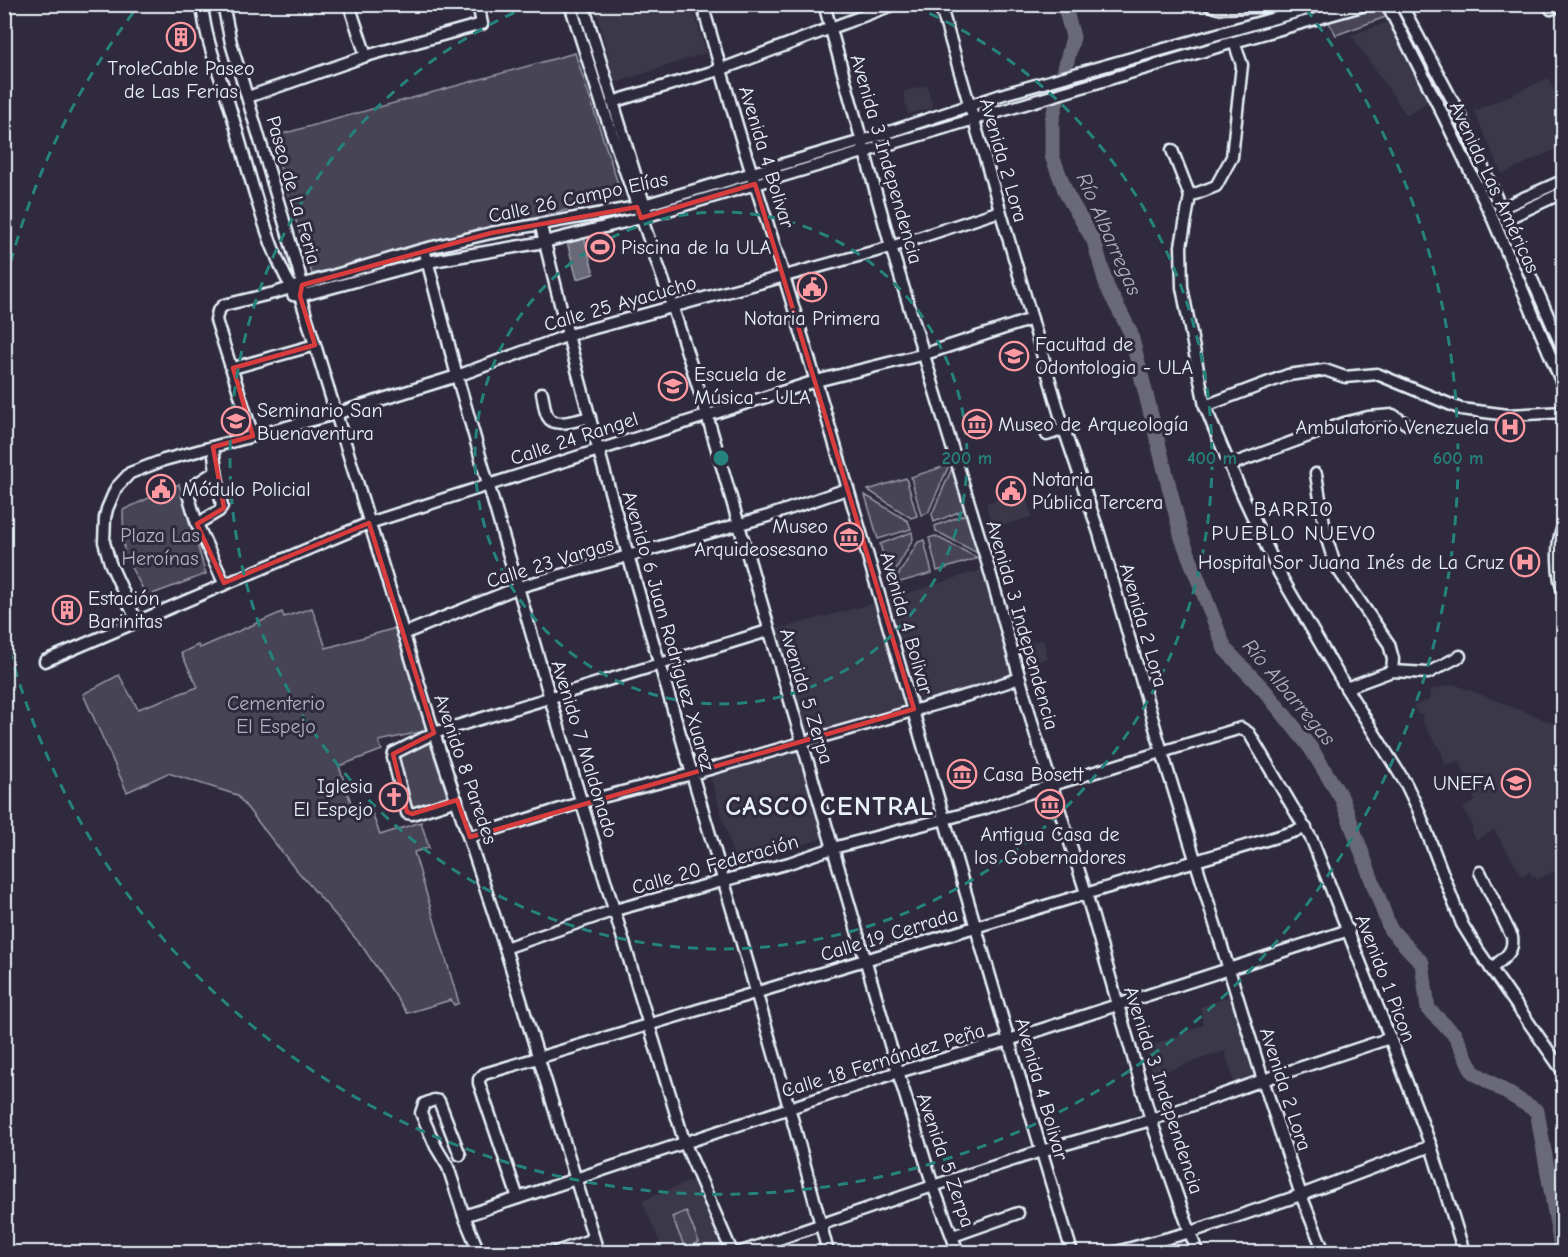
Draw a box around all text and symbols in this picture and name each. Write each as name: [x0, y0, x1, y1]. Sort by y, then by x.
building icon: TroleCable Paseo de Las Ferias: [165, 21, 197, 53]
street label: Avenida 3 Independencia: [846, 52, 927, 267]
place label: TroleCable Paseo de Las Ferias: [108, 57, 254, 103]
street label: Avenida 4 Bolivar: [734, 83, 799, 231]
street label: Avenida 2 Lora: [975, 95, 1032, 225]
street label: Avenida Las Américas: [1445, 98, 1544, 277]
street label: Paseo de La Feria: [261, 113, 326, 267]
street label: Calle 26 Campo Elías: [486, 167, 670, 228]
water label: Río Albarregas: [1071, 169, 1147, 299]
sports icon: Piscina de la ULA: [584, 231, 616, 263]
place label: Piscina de la ULA: [621, 236, 772, 259]
street label: Calle 25 Ayacucho: [541, 271, 699, 336]
public building icon: Notaria Primera: [796, 271, 828, 303]
place label: Notaria Primera: [744, 307, 880, 330]
place label: Facultad de Odontologia - ULA: [1035, 333, 1193, 379]
school or university icon: Facultad de Odontologia - ULA: [998, 340, 1030, 372]
place label: Escuela de Música - ULA: [694, 363, 811, 409]
school or university icon: Escuela de Música - ULA: [657, 370, 689, 402]
place label: Seminario San Buenaventura: [257, 399, 383, 445]
school or university icon: Seminario San Buenaventura: [220, 405, 252, 437]
street label: Calle 24 Rangel: [507, 407, 641, 470]
museum icon: Museo de Arqueología: [961, 408, 993, 440]
hospital icon: Ambulatorio Venezuela: [1494, 411, 1526, 443]
place label: Museo de Arqueología: [998, 413, 1189, 436]
place label: Ambulatorio Venezuela: [1296, 416, 1489, 439]
centre of rings: [711, 448, 731, 468]
text: 200 m: [942, 448, 992, 469]
text: 400 m: [1187, 448, 1237, 469]
text: 600 m: [1433, 448, 1483, 469]
place label: Notaria Pública Tercera: [1032, 468, 1163, 514]
public building icon: Módulo Policial: [145, 473, 177, 505]
public building icon: Notaria Pública Tercera: [995, 475, 1027, 507]
place label: Módulo Policial: [182, 478, 311, 501]
street label: Avenido 6 Juan Rodriguez Xuarez: [617, 489, 720, 774]
district label: BARRIO PUEBLO NUEVO: [1211, 497, 1377, 545]
place label: Museo Arquideosesano: [694, 515, 828, 561]
street label: Avenida 3 Independencia: [982, 518, 1063, 733]
museum icon: Museo Arquideosesano: [833, 521, 865, 553]
park label: Plaza Las Heroínas: [120, 524, 200, 570]
street label: Calle 23 Vargas: [484, 532, 617, 593]
hospital icon: Hospital Sor Juana Inés de La Cruz: [1509, 546, 1541, 578]
street label: Avenida 4 Bolivar: [875, 549, 938, 697]
place label: Hospital Sor Juana Inés de La Cruz: [1198, 551, 1504, 574]
street label: Avenida 2 Lora: [1115, 560, 1172, 690]
place label: Estación Barinitas: [88, 587, 163, 633]
building icon: Estación Barinitas: [51, 594, 83, 626]
street label: Avenida 5 Zerpa: [775, 625, 838, 767]
water label: Río Albarregas: [1238, 634, 1341, 750]
street label: Avenido 7 Maldonado: [547, 658, 622, 841]
street label: Avenido 8 Paredes: [429, 691, 502, 847]
park label: Cementerio El Espejo: [227, 692, 325, 738]
museum icon: Casa Bosett: [946, 758, 978, 790]
place label: Casa Bosett: [983, 763, 1085, 786]
school or university icon: UNEFA: [1500, 767, 1532, 799]
place label: UNEFA: [1433, 772, 1495, 795]
place label: Iglesia El Espejo: [294, 775, 373, 821]
church icon: Iglesia El Espejo: [378, 781, 410, 813]
museum icon: Antigua Casa de los Gobernadores: [1034, 788, 1066, 820]
district label: CASCO CENTRAL: [725, 792, 935, 822]
place label: Antigua Casa de los Gobernadores: [974, 823, 1126, 869]
street label: Calle 20 Federación: [629, 830, 801, 899]
street label: Calle 19 Cerrada: [818, 903, 961, 966]
street label: Avenido 1 Picon: [1351, 911, 1420, 1045]
street label: Avenida 3 Independencia: [1119, 983, 1208, 1197]
street label: Avenida 4 Bolivar: [1010, 1015, 1073, 1163]
street label: Calle 18 Fernández Peña: [779, 1019, 988, 1102]
street label: Avenida 2 Lora: [1255, 1025, 1316, 1154]
street label: Avenida 5 Zerpa: [912, 1090, 979, 1231]

